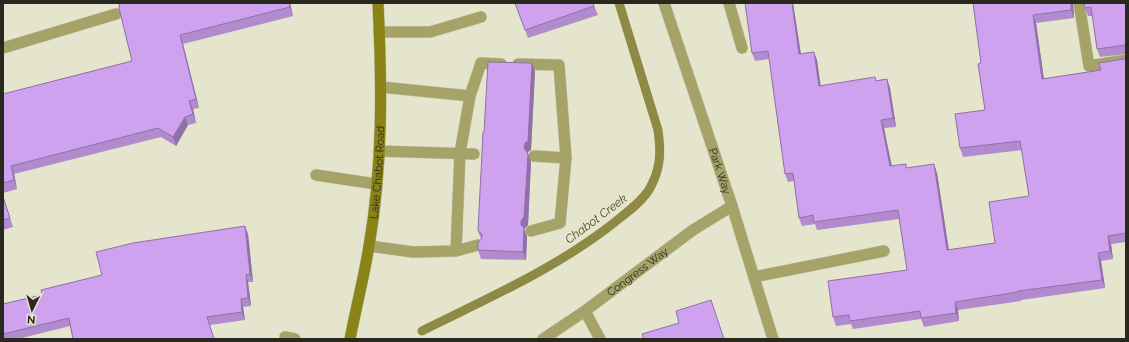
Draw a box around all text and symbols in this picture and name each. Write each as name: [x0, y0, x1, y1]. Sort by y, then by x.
street label: Lake Chabot Road: [367, 126, 387, 220]
street label: Park Way: [706, 146, 734, 196]
water label: Chabot Creek: [562, 191, 630, 247]
street label: Congress Way: [604, 244, 671, 299]
north arrow: [12, 290, 52, 330]
text: N: [26, 313, 36, 326]

